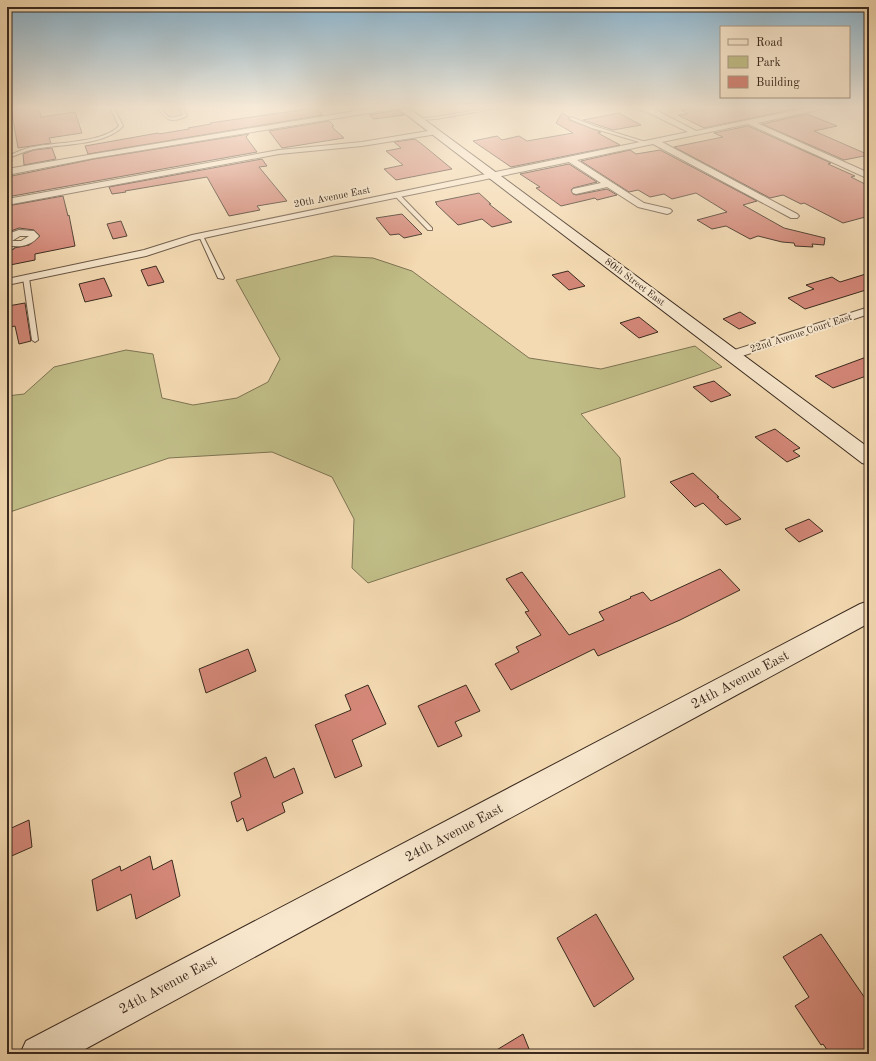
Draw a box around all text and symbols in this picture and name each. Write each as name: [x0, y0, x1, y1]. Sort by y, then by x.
legend: [720, 26, 850, 98]
text: Road: [756, 37, 783, 49]
text: Park: [756, 57, 781, 69]
text: Building: [756, 77, 800, 89]
street label: 20th Avenue East: [293, 185, 372, 209]
street label: 80th Street East: [603, 256, 667, 308]
street label: 22nd Avenue Court East: [749, 312, 854, 354]
street label: 24th Avenue East: [689, 648, 791, 712]
street label: 24th Avenue East: [403, 801, 505, 865]
street label: 24th Avenue East: [117, 953, 219, 1017]

